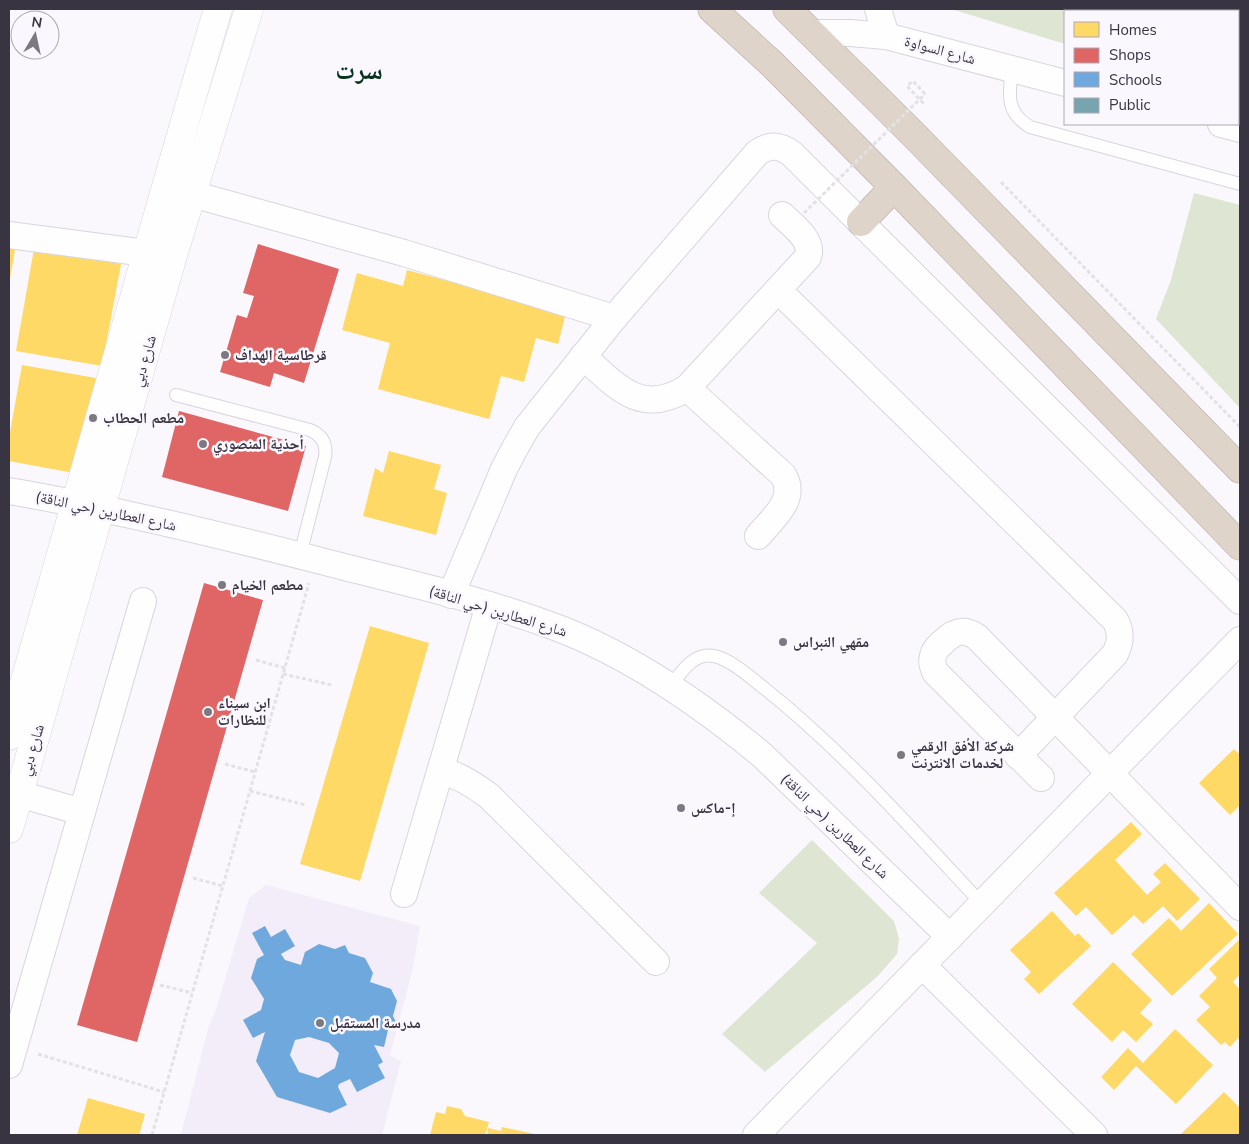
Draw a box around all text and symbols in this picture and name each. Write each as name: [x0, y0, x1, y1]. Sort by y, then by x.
north arrow: [10, 10, 60, 60]
legend: [1064, 10, 1239, 125]
text: N: [30, 12, 44, 33]
text: Homes: [1109, 20, 1157, 40]
street label: شارع السواوة: [902, 31, 978, 69]
text: Shops: [1109, 45, 1151, 65]
district label: سرت: [335, 54, 383, 88]
text: Schools: [1109, 70, 1162, 90]
text: Public: [1109, 95, 1150, 115]
street label: شارع دبي: [127, 333, 163, 390]
place label: قرطاسية الهداف: [235, 345, 327, 365]
marker: قرطاسية الهداف: [219, 349, 231, 361]
place label: مطعم الحطاب: [103, 408, 184, 428]
marker: مطعم الحطاب: [87, 412, 99, 424]
place label: أحذية المنصوري: [213, 434, 304, 456]
marker: أحذية المنصوري: [197, 438, 209, 450]
street label: شارع العطارين (حي الناقة): [33, 486, 178, 537]
place label: مطعم الخيام: [232, 575, 303, 595]
marker: مطعم الخيام: [216, 579, 228, 591]
street label: شارع العطارين (حي الناقة): [426, 580, 570, 643]
place label: مقهي النبراس: [793, 632, 869, 654]
marker: مقهي النبراس: [777, 636, 789, 648]
place label: ابن سيناء للنظارات: [218, 693, 271, 730]
marker: ابن سيناء للنظارات: [202, 706, 214, 718]
street label: شارع دبي: [15, 722, 51, 779]
place label: شركة الأفق الرقمي لخدمات الانترنت: [911, 736, 1014, 773]
marker: شركة الأفق الرقمي لخدمات الانترنت: [895, 749, 907, 761]
street label: شارع العطارين (حي الناقة): [775, 769, 894, 884]
place label: إ-ماكس: [691, 798, 736, 818]
marker: إ-ماكس: [675, 802, 687, 814]
place label: مدرسة المستقبل: [330, 1013, 421, 1033]
marker: مدرسة المستقبل: [314, 1017, 326, 1029]

